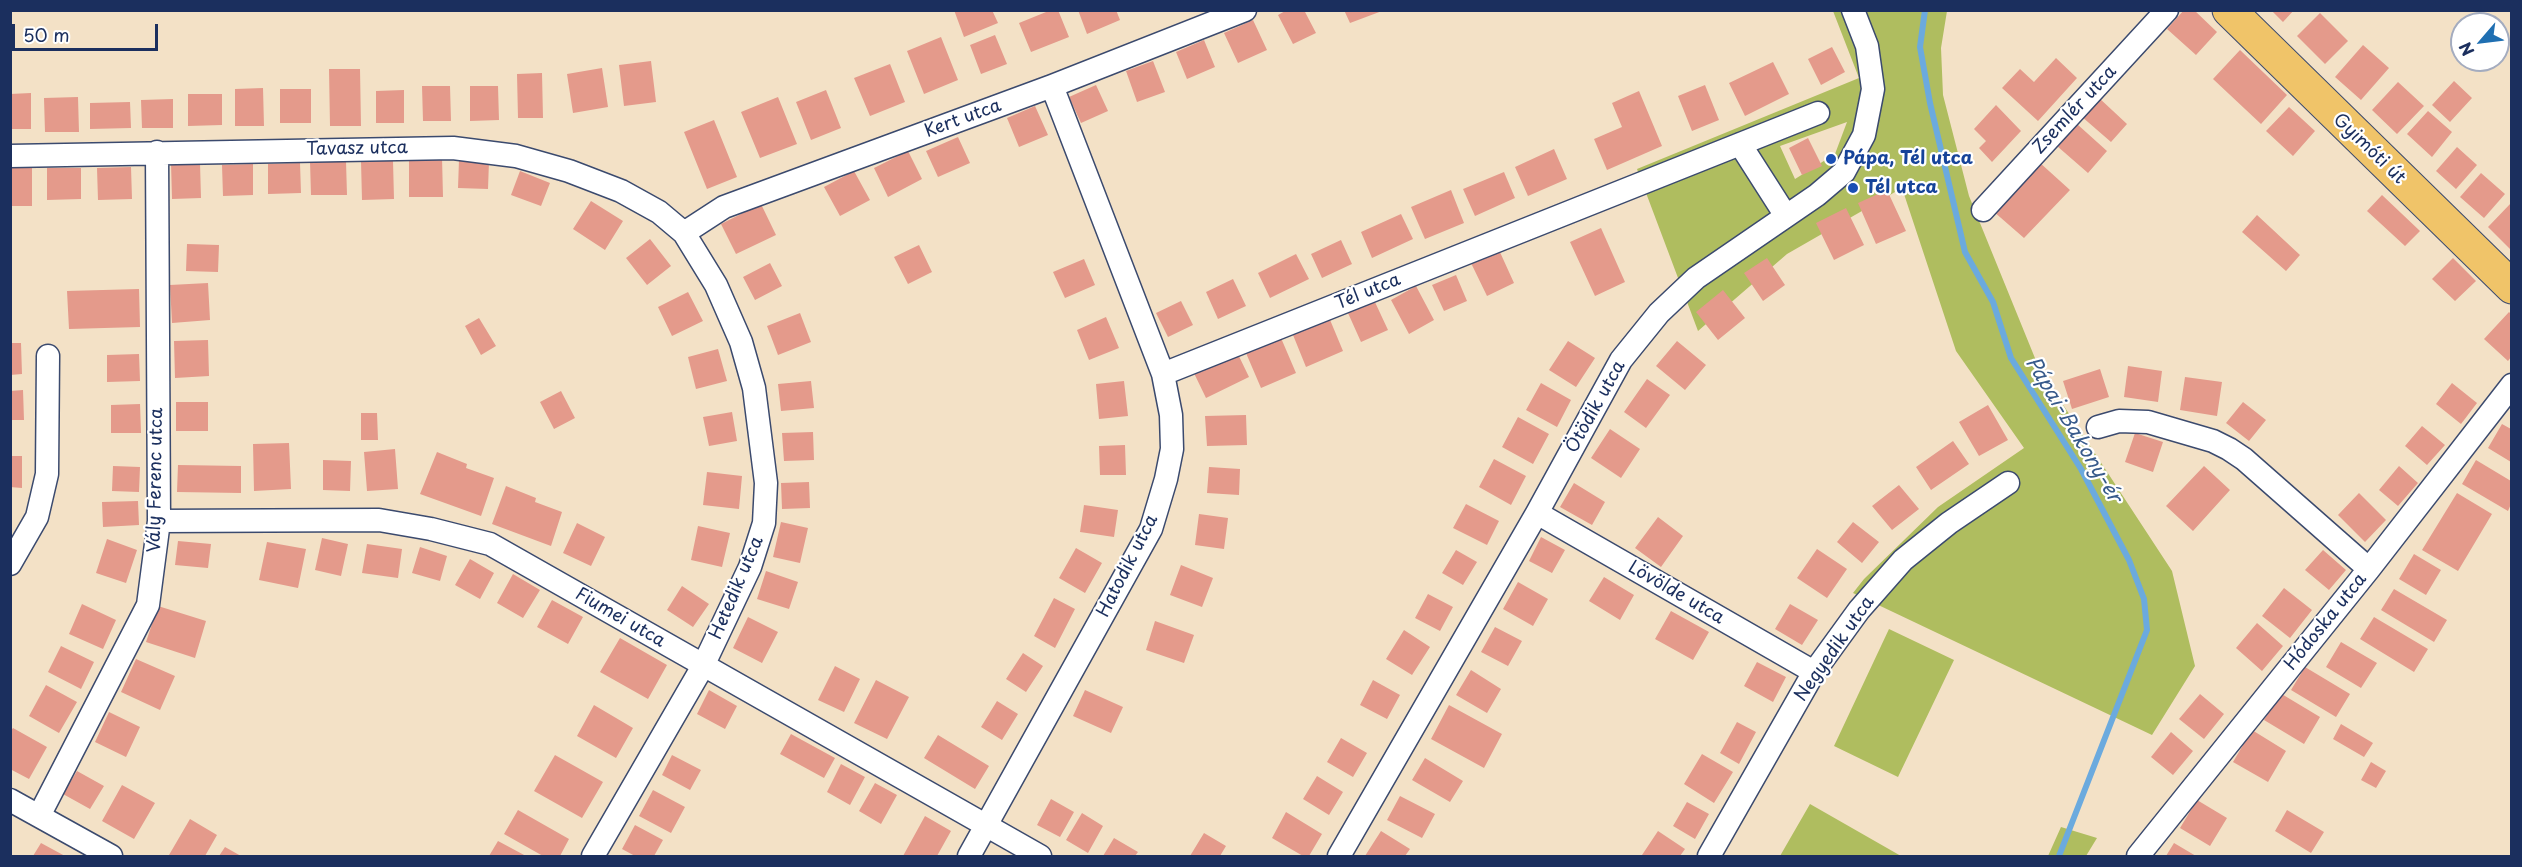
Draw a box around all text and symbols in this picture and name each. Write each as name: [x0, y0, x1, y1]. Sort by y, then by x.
scale bar: [15, 12, 160, 50]
north arrow: [2450, 12, 2510, 72]
text: 50 m: [23, 21, 70, 48]
text: N: [2452, 38, 2479, 61]
street label: Zsemlér utca: [2029, 61, 2121, 159]
street label: Kert utca: [922, 95, 1004, 143]
street label: Gyimóti út: [2328, 109, 2410, 189]
street label: Tavasz utca: [306, 137, 408, 161]
place label: Pápa, Tél utca: [1843, 148, 1973, 170]
marker: Pápa, Tél utca: [1824, 152, 1838, 166]
place label: Tél utca: [1865, 177, 1938, 199]
marker: Tél utca: [1846, 181, 1860, 195]
street label: Tél utca: [1332, 269, 1404, 315]
water label: Pápai-Bakony-ér: [2020, 353, 2126, 507]
street label: Ötödik utca: [1562, 357, 1630, 457]
street label: Vály Ferenc utca: [144, 407, 168, 553]
street label: Hatodik utca: [1093, 511, 1163, 621]
street label: Hetedik utca: [706, 533, 768, 643]
street label: Lövölde utca: [1624, 557, 1728, 629]
street label: Hódoska utca: [2280, 569, 2372, 675]
street label: Fiumei utca: [571, 584, 669, 652]
street label: Negyedik utca: [1791, 592, 1879, 706]

